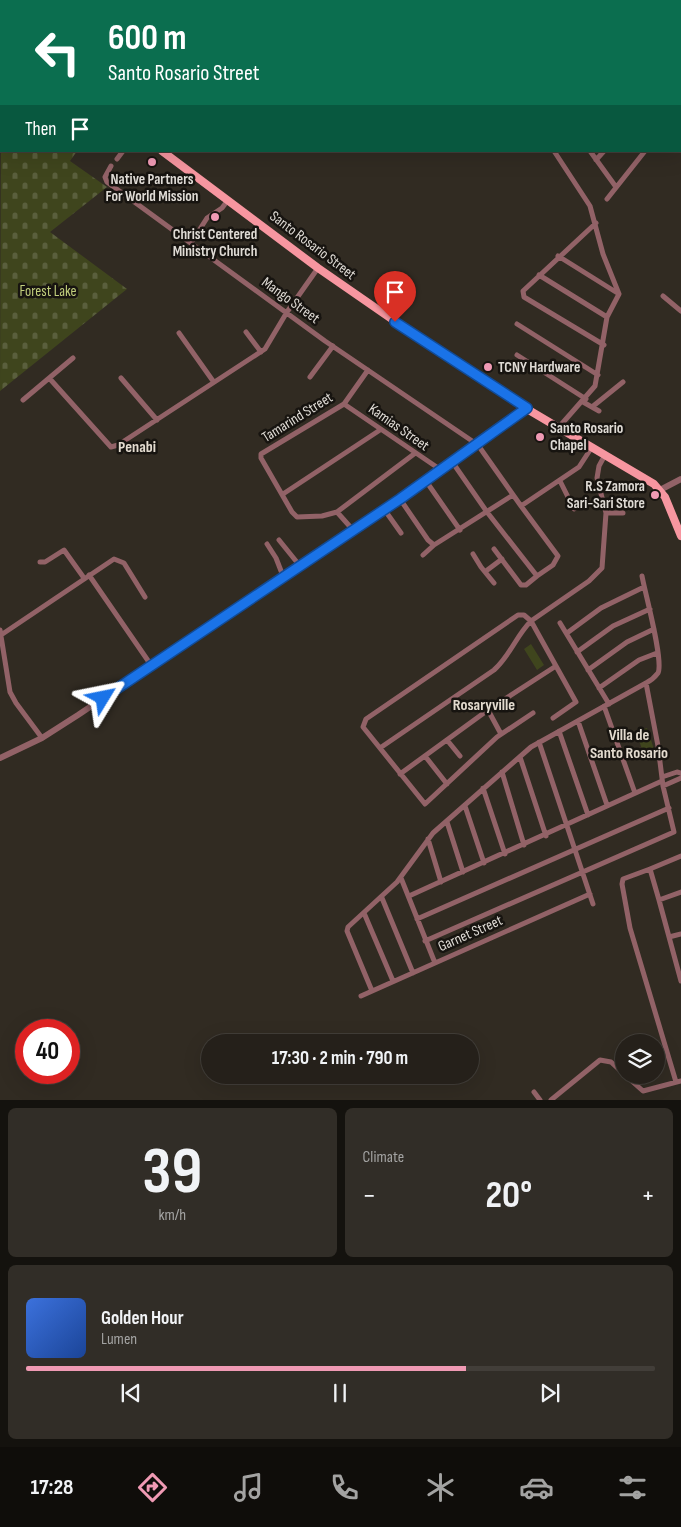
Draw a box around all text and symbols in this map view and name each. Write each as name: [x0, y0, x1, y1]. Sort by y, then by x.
text: 600 m: [108, 17, 186, 60]
icon: left: [25, 20, 90, 85]
text: Santo Rosario Street: [108, 60, 259, 87]
icon: arrive: [66, 115, 94, 143]
text: Then: [25, 118, 56, 141]
marker: Native Partners For World Mission: [146, 156, 158, 168]
place label: Native Partners For World Mission: [106, 170, 198, 206]
street label: Santo Rosario Street: [266, 207, 360, 284]
marker: Christ Centered Ministry Church: [209, 211, 221, 223]
place label: Christ Centered Ministry Church: [173, 225, 257, 261]
pin: [374, 271, 416, 322]
street label: Mango Street: [258, 273, 324, 328]
icon: arrive: [381, 278, 409, 306]
park label: Forest Lake: [20, 282, 77, 301]
place label: TCNY Hardware: [498, 358, 580, 377]
marker: TCNY Hardware: [482, 361, 494, 373]
street label: Tamarind Street: [258, 388, 337, 447]
street label: Kamias Street: [365, 400, 433, 456]
place label: Santo Rosario Chapel: [550, 419, 623, 455]
marker: Santo Rosario Chapel: [534, 431, 546, 443]
district label: Penabi: [118, 438, 156, 457]
place label: R.S Zamora Sari-Sari Store: [567, 477, 645, 513]
marker: R.S Zamora Sari-Sari Store: [649, 489, 661, 501]
position arrow: [76, 671, 128, 723]
district label: Rosaryville: [453, 696, 515, 715]
district label: Villa de Santo Rosario: [590, 726, 668, 763]
street label: Garnet Street: [435, 911, 506, 956]
speed limit sign: 40: [15, 1019, 80, 1084]
map controls: [615, 1034, 665, 1084]
button: layers: [615, 1034, 665, 1084]
text: 17:30 · 2 min · 790 m: [272, 1047, 408, 1070]
text: 39: [142, 1134, 202, 1212]
text: Climate: [363, 1148, 404, 1167]
text: 20°: [485, 1173, 532, 1218]
text: −: [363, 1179, 376, 1212]
text: +: [641, 1179, 655, 1212]
text: km/h: [158, 1206, 186, 1225]
text: Golden Hour: [101, 1307, 184, 1330]
text: Lumen: [101, 1330, 137, 1349]
icon: previous: [117, 1379, 145, 1407]
icon: pause: [326, 1379, 354, 1407]
icon: next: [536, 1379, 564, 1407]
icon: directions: [135, 1470, 170, 1505]
icon: music: [231, 1470, 266, 1505]
icon: phone: [327, 1470, 362, 1505]
icon: climate: [423, 1470, 458, 1505]
icon: car: [519, 1470, 554, 1505]
icon: filters: [615, 1470, 650, 1505]
text: 17:28: [31, 1474, 73, 1501]

